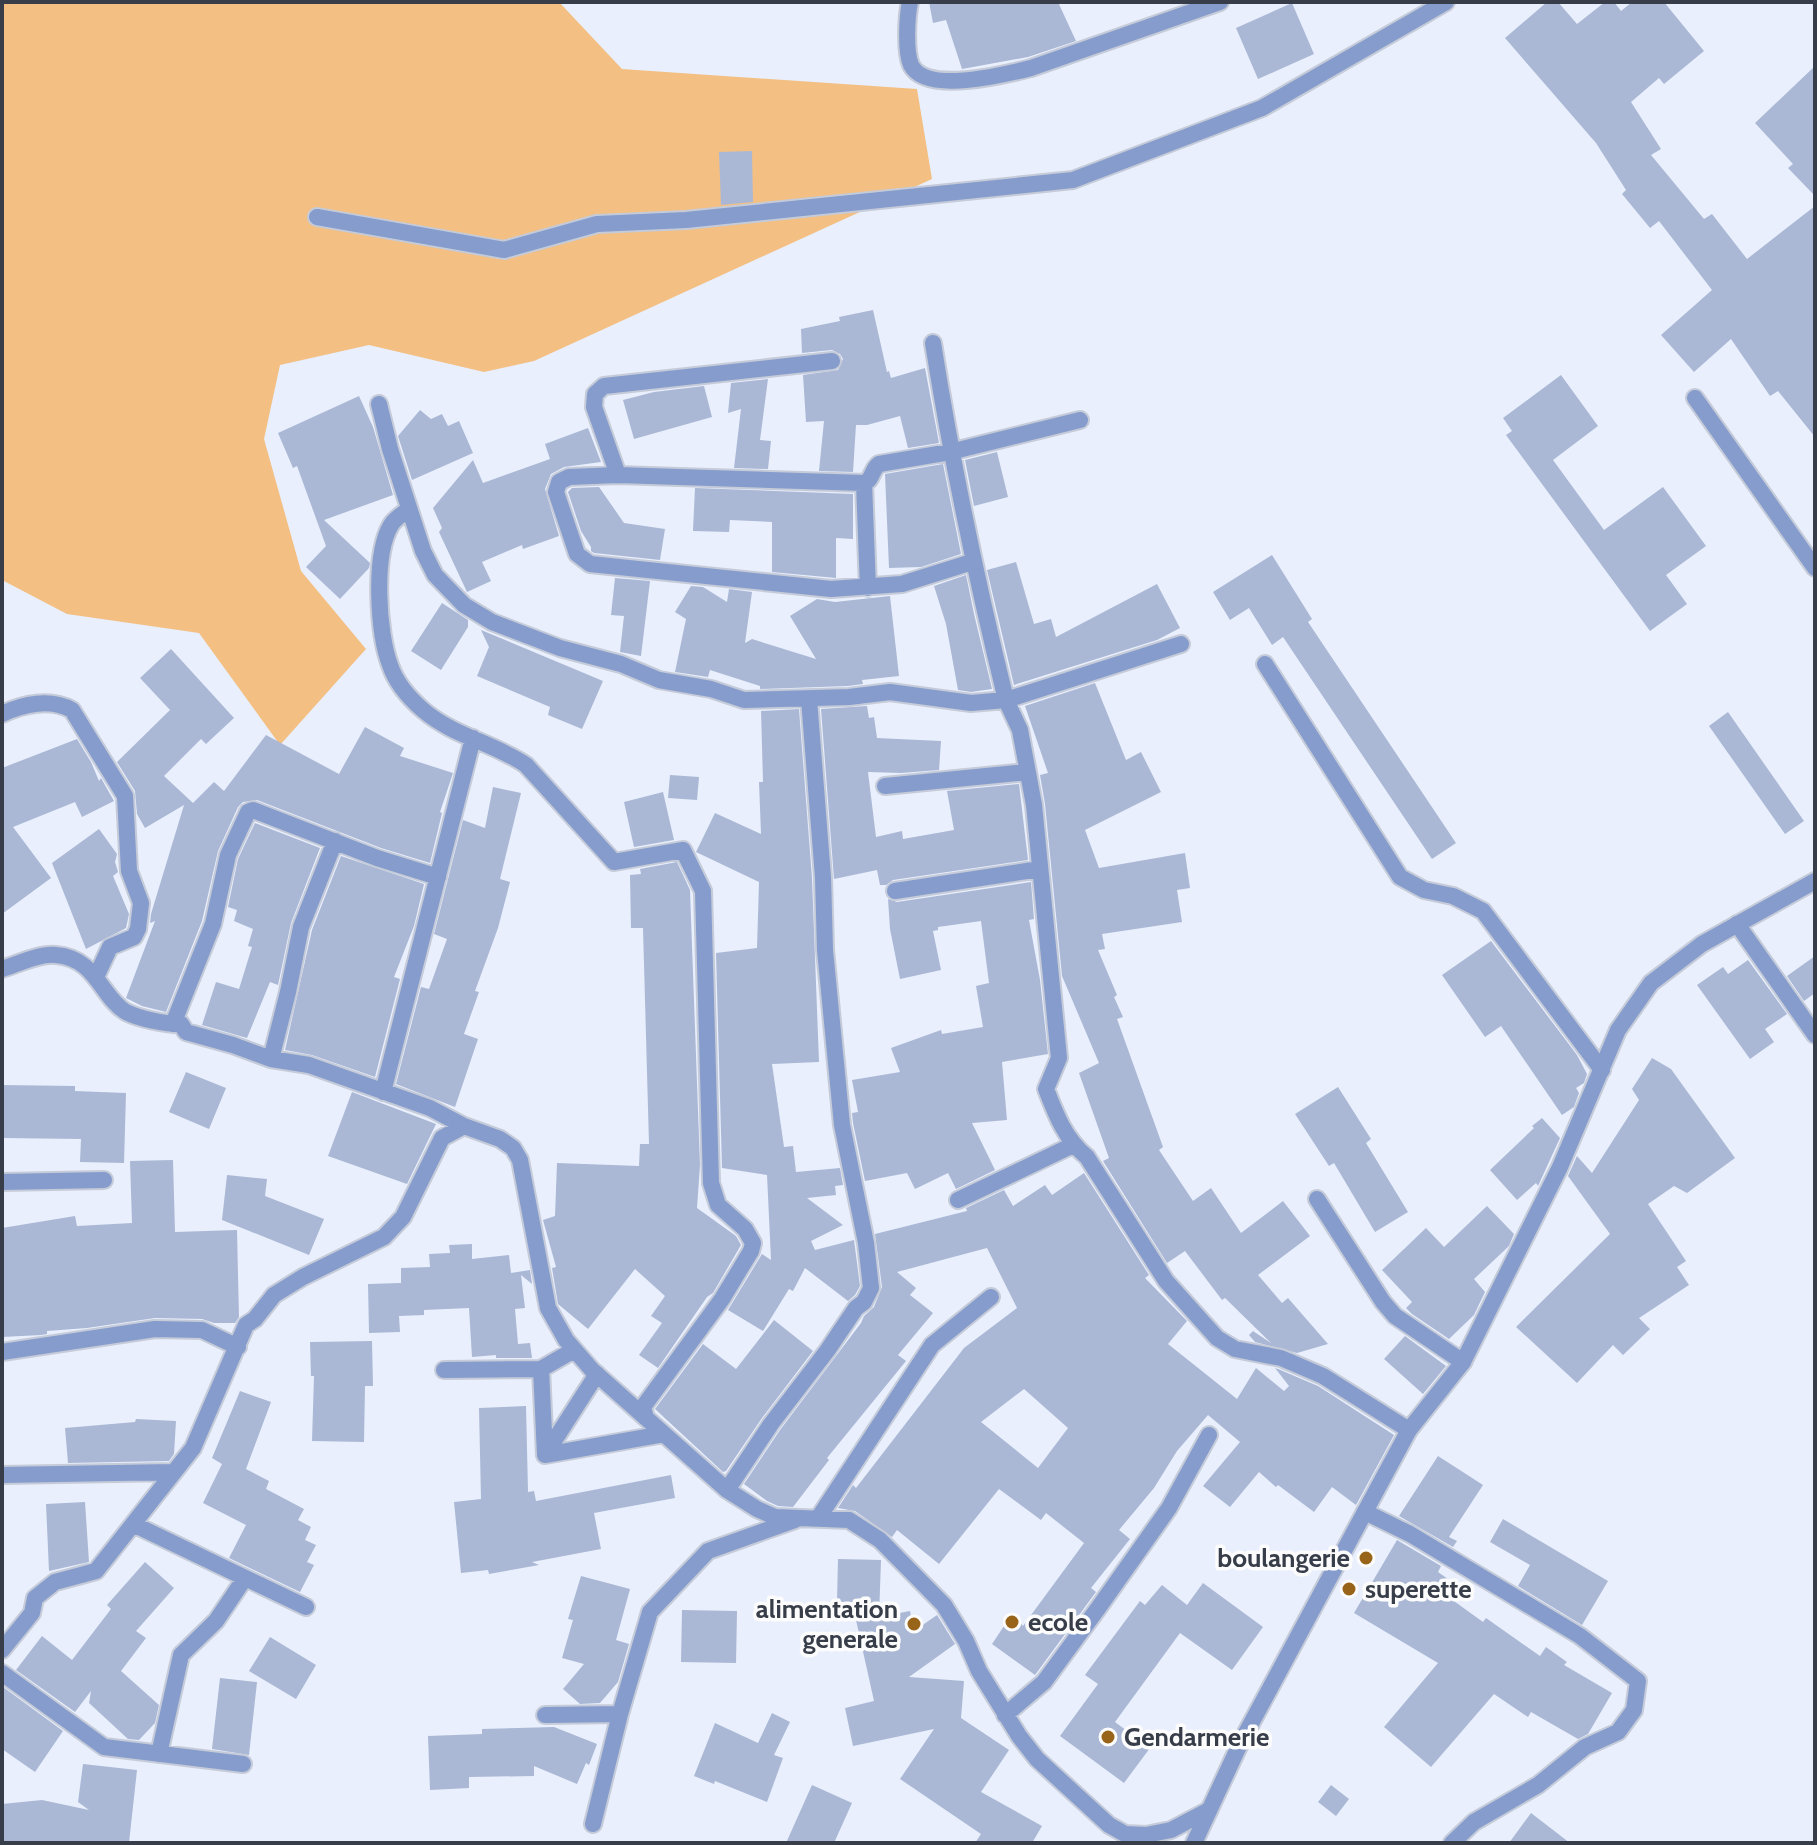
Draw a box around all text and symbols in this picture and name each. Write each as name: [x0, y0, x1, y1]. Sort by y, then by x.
place label: boulangerie: [1217, 1542, 1350, 1574]
marker: boulangerie: [1357, 1549, 1375, 1567]
place label: superette: [1365, 1573, 1472, 1605]
marker: superette: [1340, 1580, 1358, 1598]
place label: alimentation generale: [756, 1593, 898, 1655]
place label: ecole: [1028, 1606, 1088, 1638]
marker: ecole: [1003, 1613, 1021, 1631]
marker: alimentation generale: [905, 1615, 923, 1633]
place label: Gendarmerie: [1124, 1721, 1269, 1753]
marker: Gendarmerie: [1099, 1728, 1117, 1746]

